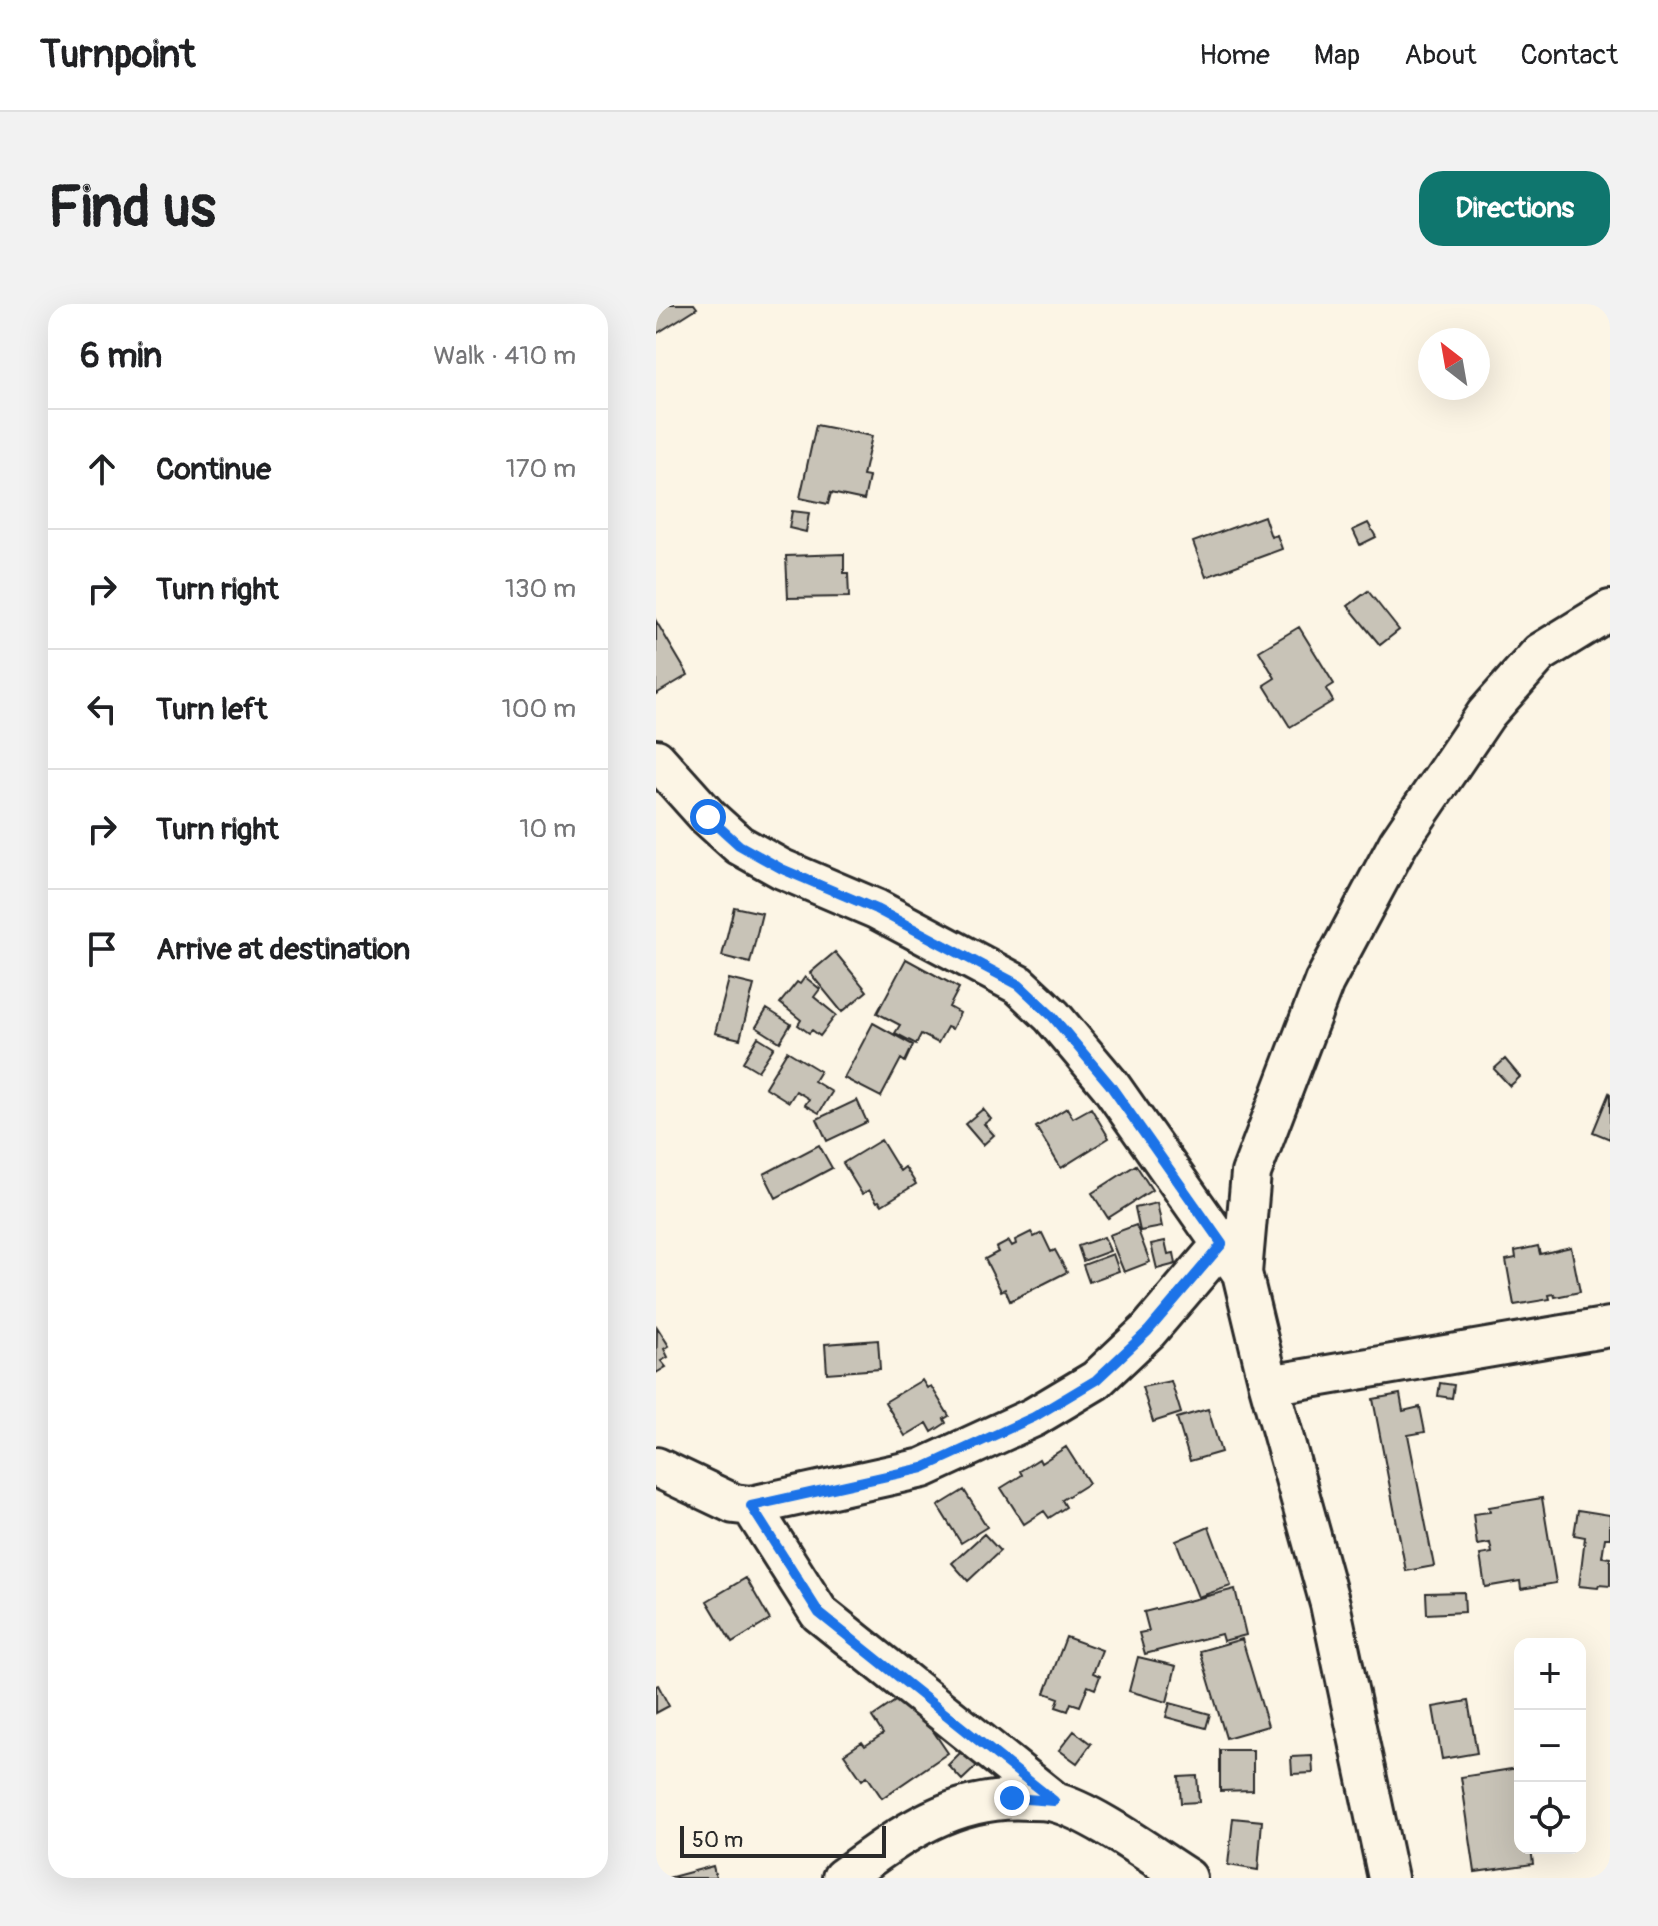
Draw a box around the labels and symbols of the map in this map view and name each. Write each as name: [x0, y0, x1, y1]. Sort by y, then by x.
north arrow: [1418, 328, 1490, 400]
route start: [690, 799, 726, 835]
route end: [994, 1780, 1030, 1816]
scale bar: [680, 1822, 886, 1858]

